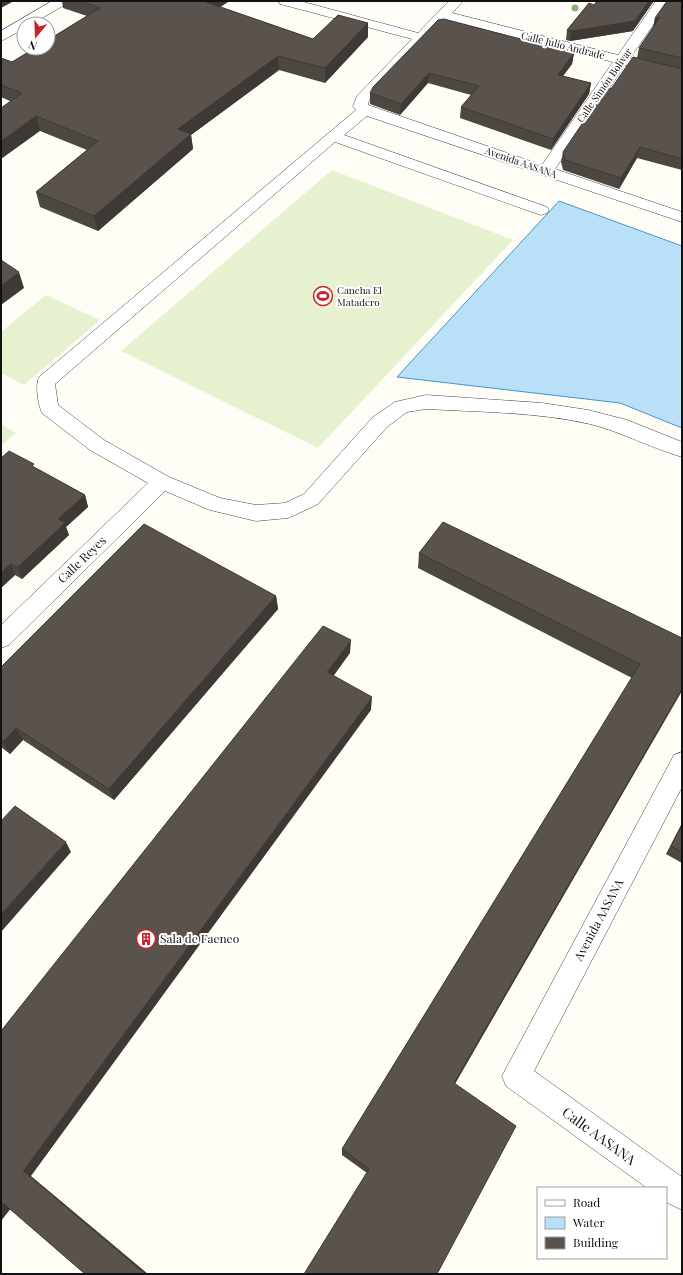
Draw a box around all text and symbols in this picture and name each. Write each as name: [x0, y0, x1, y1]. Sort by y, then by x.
north arrow: [16, 16, 56, 56]
street label: Calle Julio Andrade: [520, 28, 606, 62]
text: N: [26, 38, 39, 54]
street label: Calle Simón Bolívar: [573, 45, 635, 125]
street label: Avenida AASANA: [482, 143, 560, 181]
place label: Cancha El Matadero: [337, 283, 382, 309]
sports icon: Cancha El Matadero: [312, 285, 334, 307]
street label: Calle Reyes: [54, 532, 109, 586]
street label: Avenida AASANA: [569, 876, 627, 964]
building icon: Sala de Faeneo: [135, 928, 157, 950]
place label: Sala de Faeneo: [160, 930, 240, 946]
street label: Calle AASANA: [559, 1102, 640, 1169]
legend: [537, 1187, 667, 1259]
text: Road: [573, 1194, 600, 1210]
text: Water: [572, 1214, 606, 1230]
text: Building: [573, 1234, 619, 1250]

